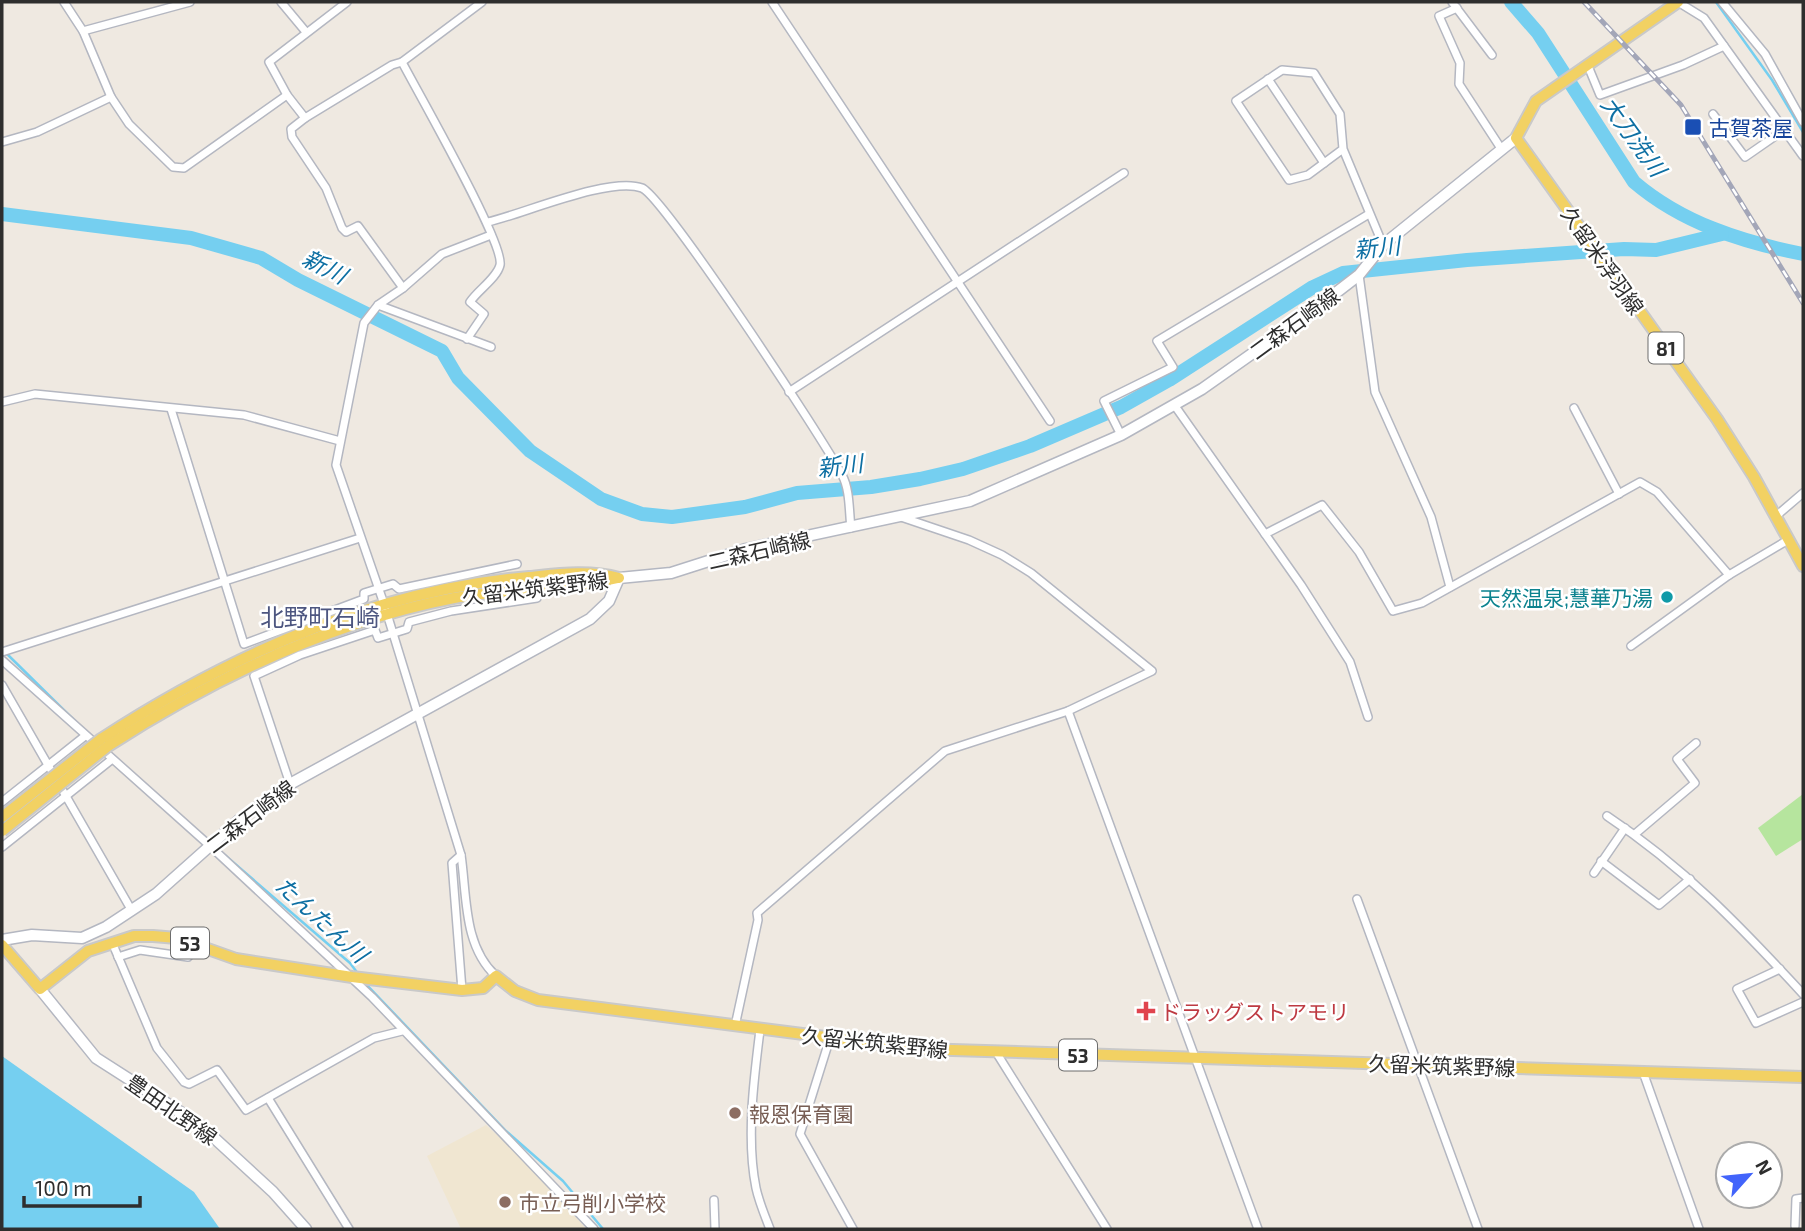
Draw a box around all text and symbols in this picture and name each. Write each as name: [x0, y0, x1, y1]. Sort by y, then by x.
water label: 大刀洗川: [1596, 91, 1674, 184]
place label: 古賀茶屋: [1709, 115, 1793, 140]
marker: 古賀茶屋: [1683, 117, 1703, 137]
street label: 久留米浮羽線: [1557, 201, 1649, 319]
water label: 新川: [1353, 230, 1404, 263]
water label: 新川: [298, 243, 355, 290]
street label: 二森石崎線: [1244, 282, 1344, 364]
road number: 81: [1648, 332, 1684, 364]
water label: 新川: [815, 448, 868, 482]
street label: 二森石崎線: [705, 526, 813, 574]
street label: 久留米筑紫野線: [461, 567, 609, 609]
place label: 天然温泉;慧華乃湯: [1480, 585, 1653, 610]
marker: 天然温泉;慧華乃湯: [1659, 589, 1675, 605]
district label: 北野町石崎: [260, 602, 380, 631]
street label: 二森石崎線: [201, 774, 299, 858]
water label: たんたん川: [270, 870, 376, 970]
road number: 53: [171, 928, 209, 959]
place label: ドラッグストアモリ: [1160, 999, 1349, 1024]
marker: ドラッグストアモリ: [1138, 1003, 1154, 1019]
street label: 久留米筑紫野線: [801, 1022, 949, 1062]
road number: 53: [1059, 1040, 1097, 1070]
street label: 久留米筑紫野線: [1368, 1050, 1516, 1080]
street label: 豊田北野線: [122, 1069, 222, 1149]
place label: 報恩保育園: [749, 1101, 854, 1126]
marker: 報恩保育園: [727, 1105, 743, 1121]
north arrow: [1714, 1140, 1784, 1210]
text: N: [1751, 1156, 1778, 1178]
scale bar: [24, 1164, 140, 1208]
text: 100 m: [35, 1175, 92, 1200]
place label: 市立弓削小学校: [519, 1190, 666, 1215]
marker: 市立弓削小学校: [497, 1194, 513, 1210]

